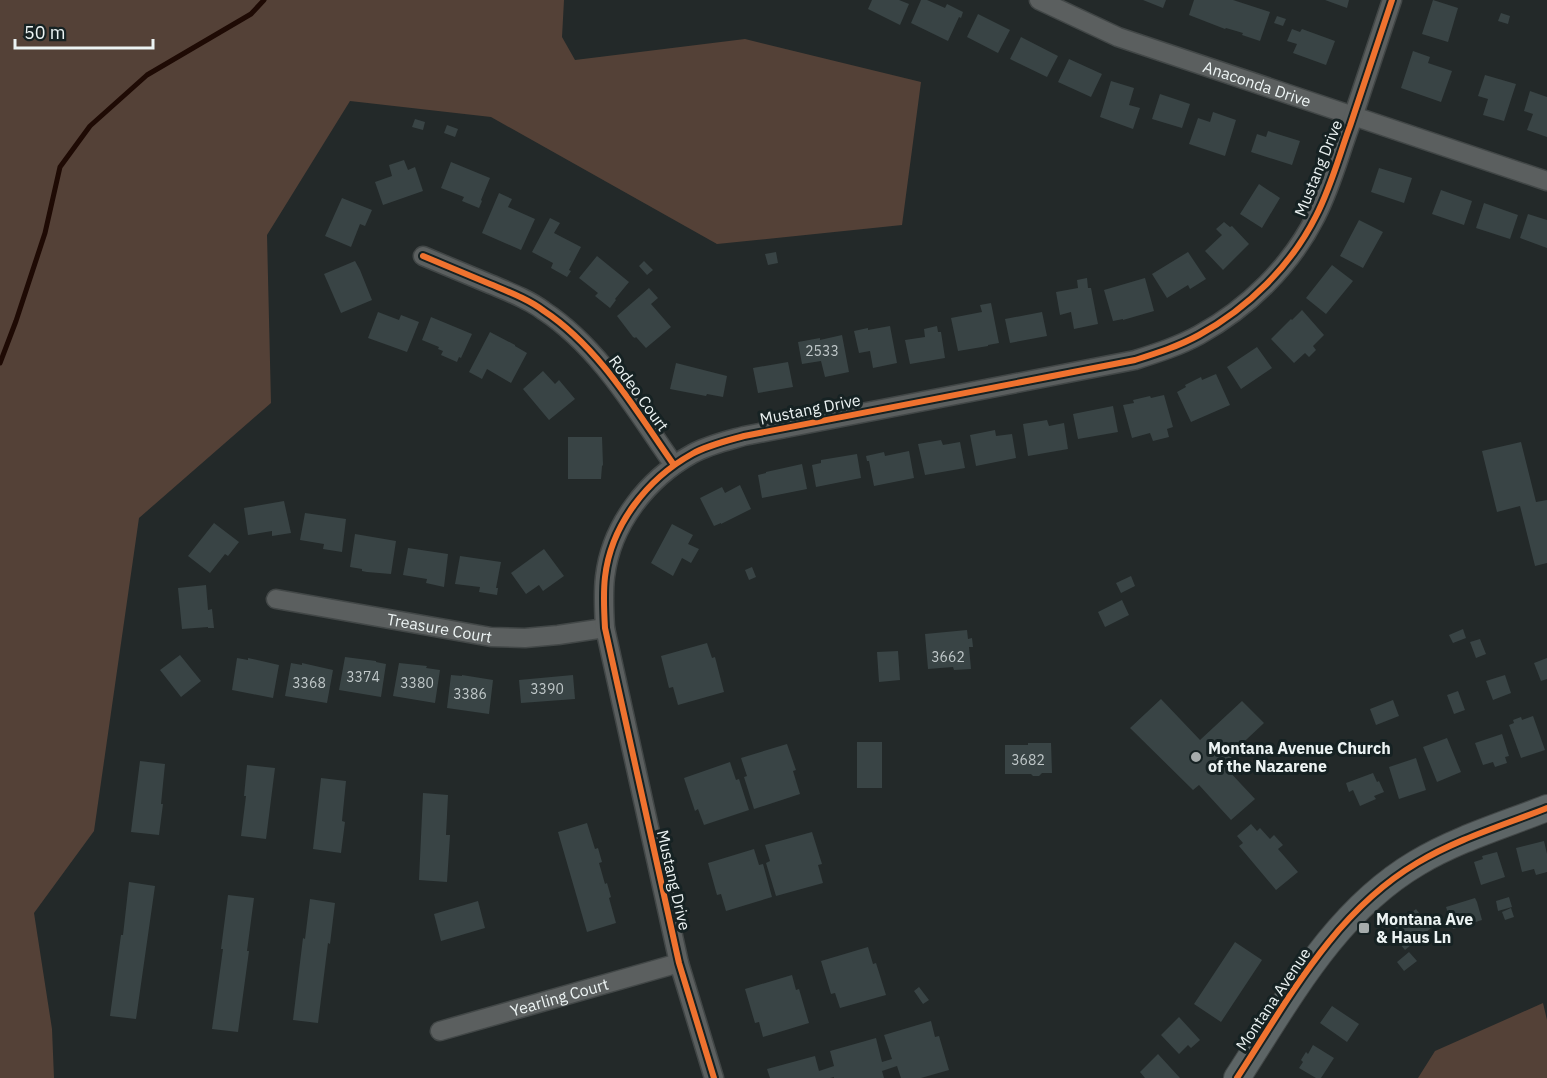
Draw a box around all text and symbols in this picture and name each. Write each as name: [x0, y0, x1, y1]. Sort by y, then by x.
scale bar: [15, 12, 153, 50]
text: 50 m: [24, 21, 66, 44]
street label: Anaconda Drive: [1201, 56, 1314, 111]
street label: Mustang Drive: [1290, 117, 1347, 219]
house number: 2533: [805, 342, 839, 360]
street label: Rodeo Court: [605, 351, 673, 435]
street label: Mustang Drive: [758, 389, 862, 429]
street label: Treasure Court: [385, 609, 494, 647]
house number: 3662: [931, 648, 965, 666]
house number: 3374: [346, 668, 380, 686]
house number: 3368: [292, 674, 326, 692]
house number: 3380: [400, 674, 434, 692]
house number: 3390: [530, 680, 564, 698]
house number: 3386: [453, 685, 487, 703]
place label: Montana Avenue Church of the Nazarene: [1208, 738, 1391, 776]
marker: Montana Avenue Church of the Nazarene: [1189, 750, 1203, 764]
house number: 3682: [1011, 751, 1045, 769]
street label: Mustang Drive: [653, 828, 695, 932]
place label: Montana Ave & Haus Ln: [1376, 909, 1473, 947]
marker: Montana Ave & Haus Ln: [1357, 921, 1371, 935]
street label: Montana Avenue: [1231, 943, 1315, 1054]
street label: Yearling Court: [508, 974, 611, 1021]

